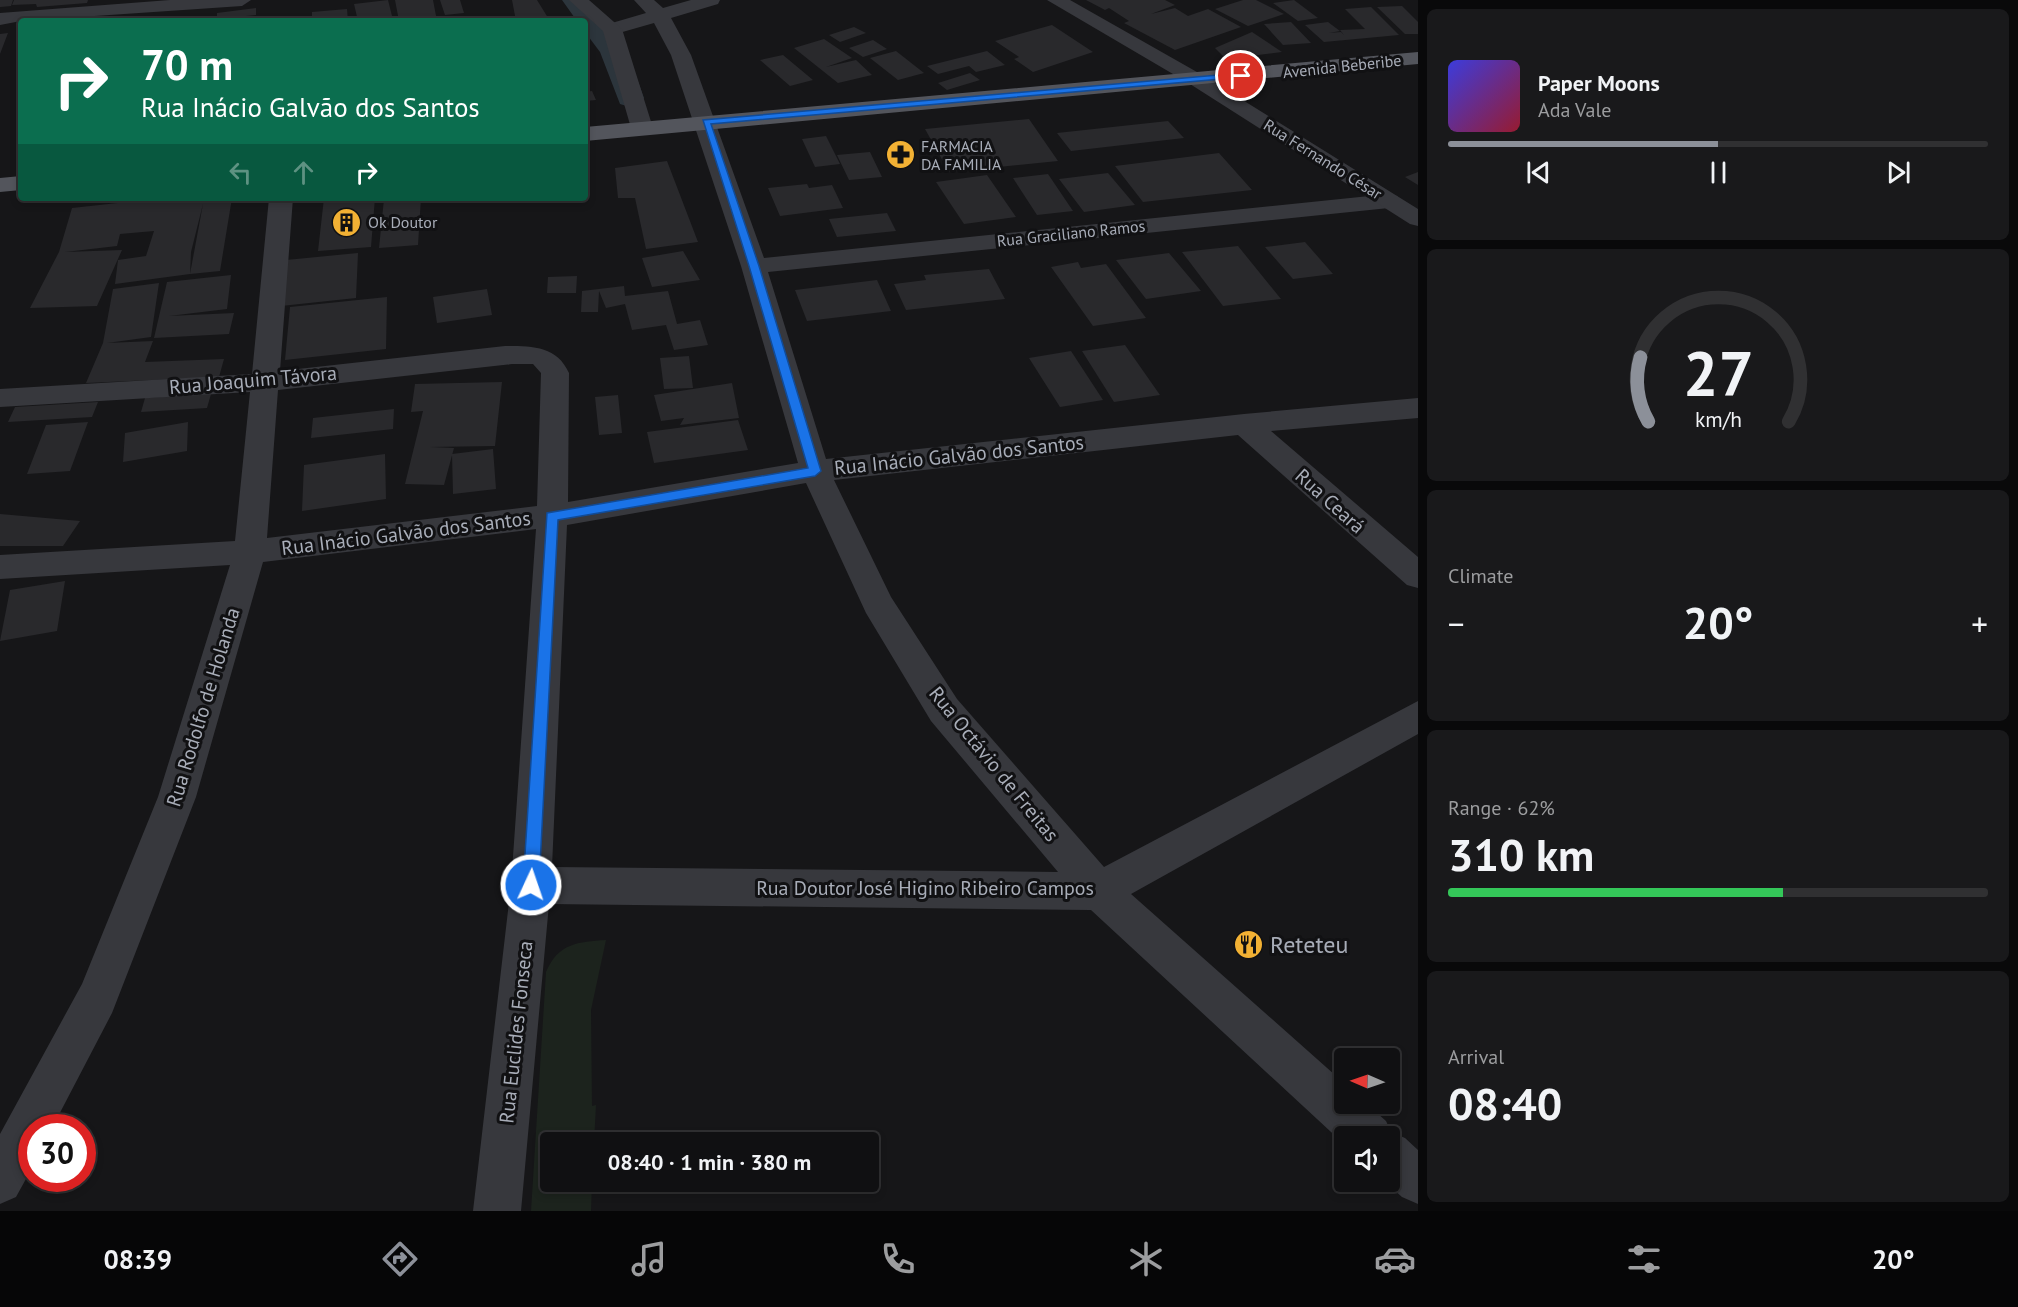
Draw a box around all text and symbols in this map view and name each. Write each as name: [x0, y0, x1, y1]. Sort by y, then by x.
text: 70 m: [141, 37, 233, 92]
icon: right: [42, 42, 120, 120]
pin: [1215, 50, 1266, 101]
street label: Avenida Beberibe: [1282, 50, 1402, 82]
icon: arrive: [1224, 59, 1257, 92]
text: Paper Moons: [1538, 69, 1660, 97]
text: Rua Inácio Galvão dos Santos: [141, 90, 480, 124]
text: Ada Vale: [1538, 97, 1611, 123]
street label: Rua Fernando César: [1260, 115, 1386, 204]
place label: FARMACIA DA FAMILIA: [921, 136, 1002, 174]
pharmacy icon: FARMACIA DA FAMILIA: [884, 139, 916, 171]
icon: left: [224, 156, 257, 189]
icon: ahead: [287, 156, 320, 189]
icon: right: [350, 156, 383, 189]
icon: previous: [1522, 156, 1555, 189]
icon: pause: [1702, 156, 1735, 189]
icon: next: [1882, 156, 1915, 189]
building icon: Ok Doutor: [331, 206, 363, 238]
place label: Ok Doutor: [368, 212, 438, 232]
street label: Rua Graciliano Ramos: [996, 215, 1146, 251]
text: 27: [1683, 332, 1753, 413]
street label: Rua Joaquim Távora: [168, 360, 338, 400]
text: km/h: [1694, 406, 1741, 434]
street label: Rua Inácio Galvão dos Santos: [833, 429, 1085, 481]
street label: Rua Ceará: [1290, 463, 1370, 539]
street label: Rua Inácio Galvão dos Santos: [280, 505, 532, 561]
text: Climate: [1448, 563, 1514, 589]
text: 20°: [1683, 593, 1753, 651]
text: −: [1448, 602, 1465, 645]
text: +: [1971, 602, 1988, 645]
street label: Rua Rodolfo de Holanda: [160, 604, 246, 810]
street label: Rua Octávio de Freitas: [923, 681, 1065, 847]
text: Range · 62%: [1448, 795, 1555, 821]
text: 310 km: [1448, 825, 1594, 883]
position arrow: [499, 853, 563, 917]
street label: Rua Doutor José Higino Ribeiro Campos: [756, 875, 1094, 901]
restaurant icon: Reteteu: [1233, 929, 1265, 961]
place label: Reteteu: [1270, 929, 1348, 960]
street label: Rua Euclides Fonseca: [493, 939, 539, 1125]
text: Arrival: [1448, 1044, 1504, 1070]
north arrow: [1334, 1048, 1400, 1114]
map controls: [1334, 1048, 1400, 1192]
text: 08:40: [1448, 1074, 1562, 1132]
speed limit sign: 30: [18, 1114, 96, 1192]
button: sound: [1334, 1126, 1400, 1192]
text: 08:40 · 1 min · 380 m: [608, 1148, 811, 1176]
icon: directions: [379, 1238, 421, 1280]
icon: music: [628, 1238, 670, 1280]
icon: phone: [877, 1238, 919, 1280]
icon: climate: [1125, 1238, 1167, 1280]
icon: car: [1374, 1238, 1416, 1280]
icon: filters: [1623, 1238, 1665, 1280]
text: 08:39: [103, 1242, 172, 1276]
text: 20°: [1872, 1242, 1914, 1276]

